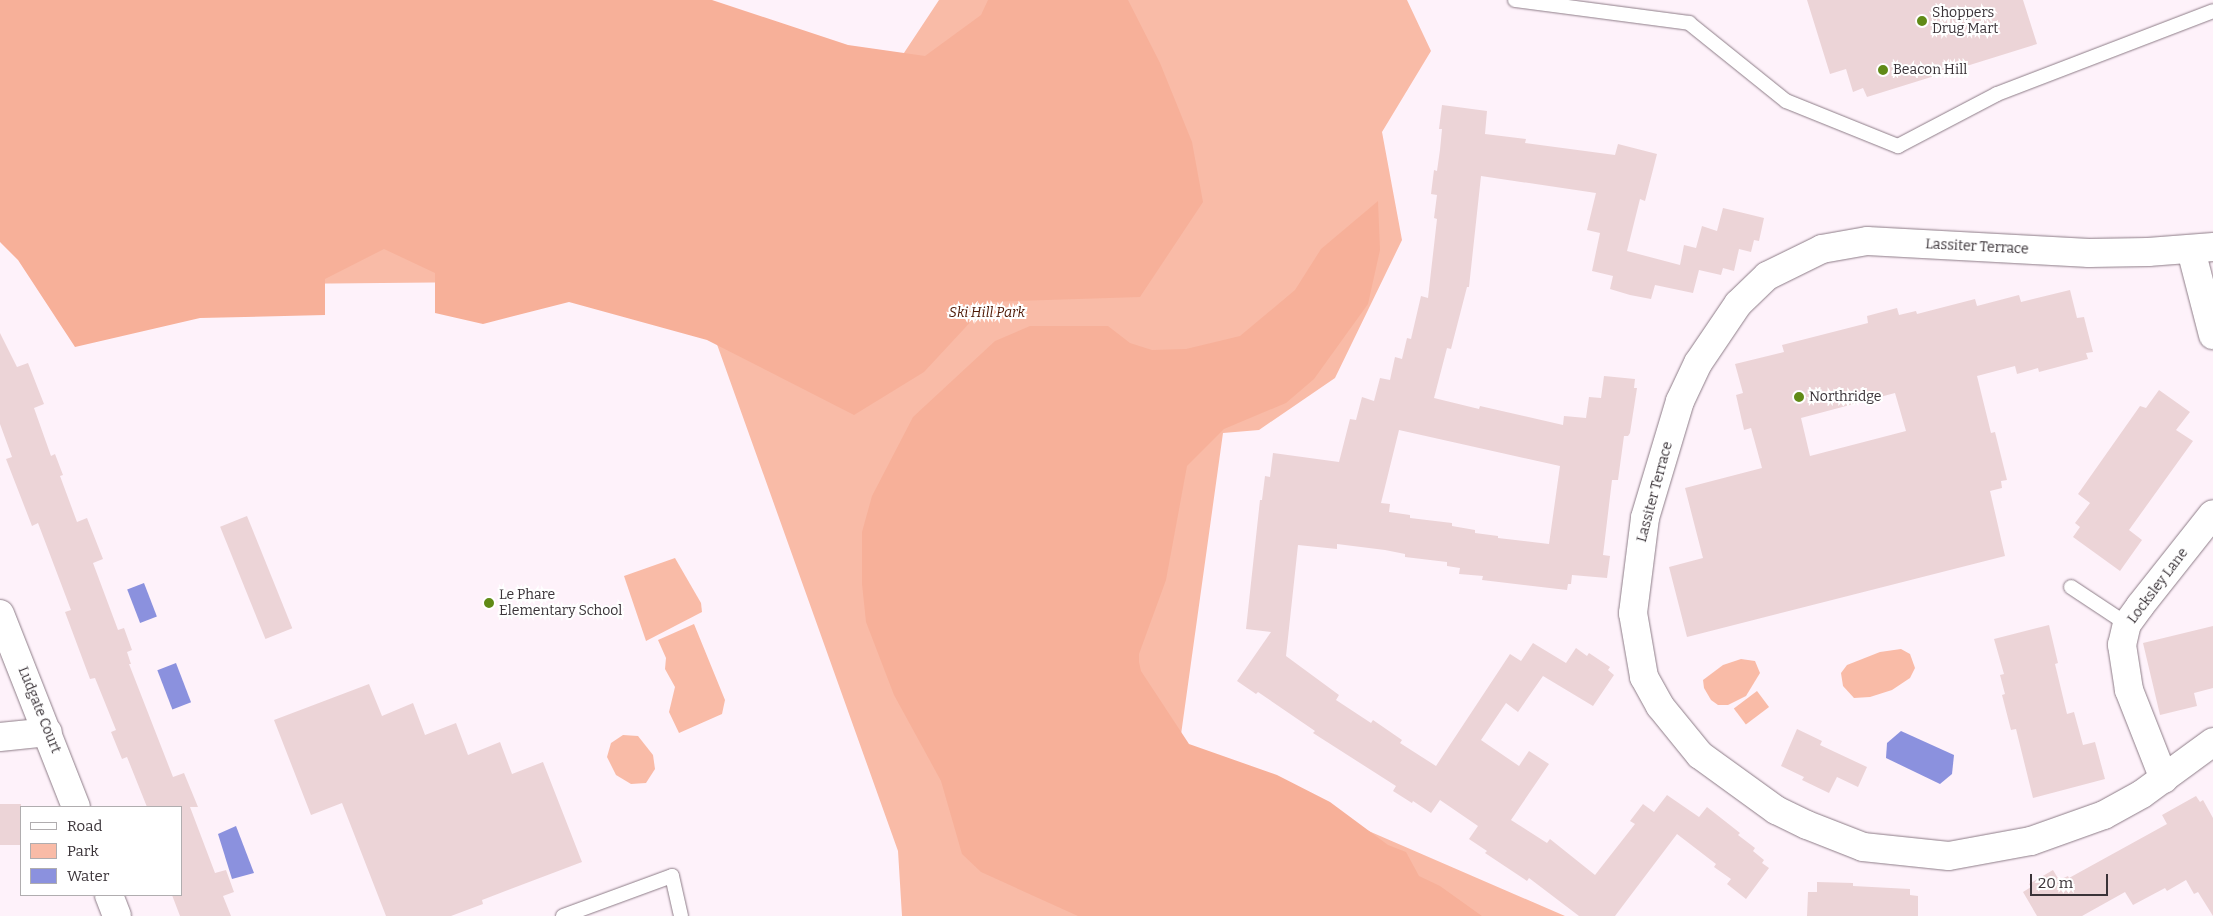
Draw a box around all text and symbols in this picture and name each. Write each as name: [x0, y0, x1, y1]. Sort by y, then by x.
place label: Shoppers Drug Mart: [1932, 5, 1998, 38]
marker: Shoppers Drug Mart: [1916, 15, 1928, 27]
place label: Beacon Hill: [1893, 62, 1967, 78]
marker: Beacon Hill: [1877, 64, 1889, 76]
street label: Lassiter Terrace: [1925, 236, 2029, 258]
park label: Ski Hill Park: [949, 305, 1025, 321]
place label: Northridge: [1809, 389, 1882, 405]
marker: Northridge: [1793, 391, 1805, 403]
street label: Lassiter Terrace: [1634, 440, 1676, 544]
street label: Locksley Lane: [2124, 545, 2192, 627]
place label: Le Phare Elementary School: [499, 587, 622, 620]
marker: Le Phare Elementary School: [483, 597, 495, 609]
street label: Ludgate Court: [14, 664, 64, 756]
legend: [20, 806, 182, 896]
text: Road: [67, 817, 102, 835]
text: Park: [67, 842, 99, 860]
scale bar: [2033, 864, 2110, 896]
text: Water: [67, 867, 109, 885]
text: 20 m: [2038, 874, 2073, 892]

